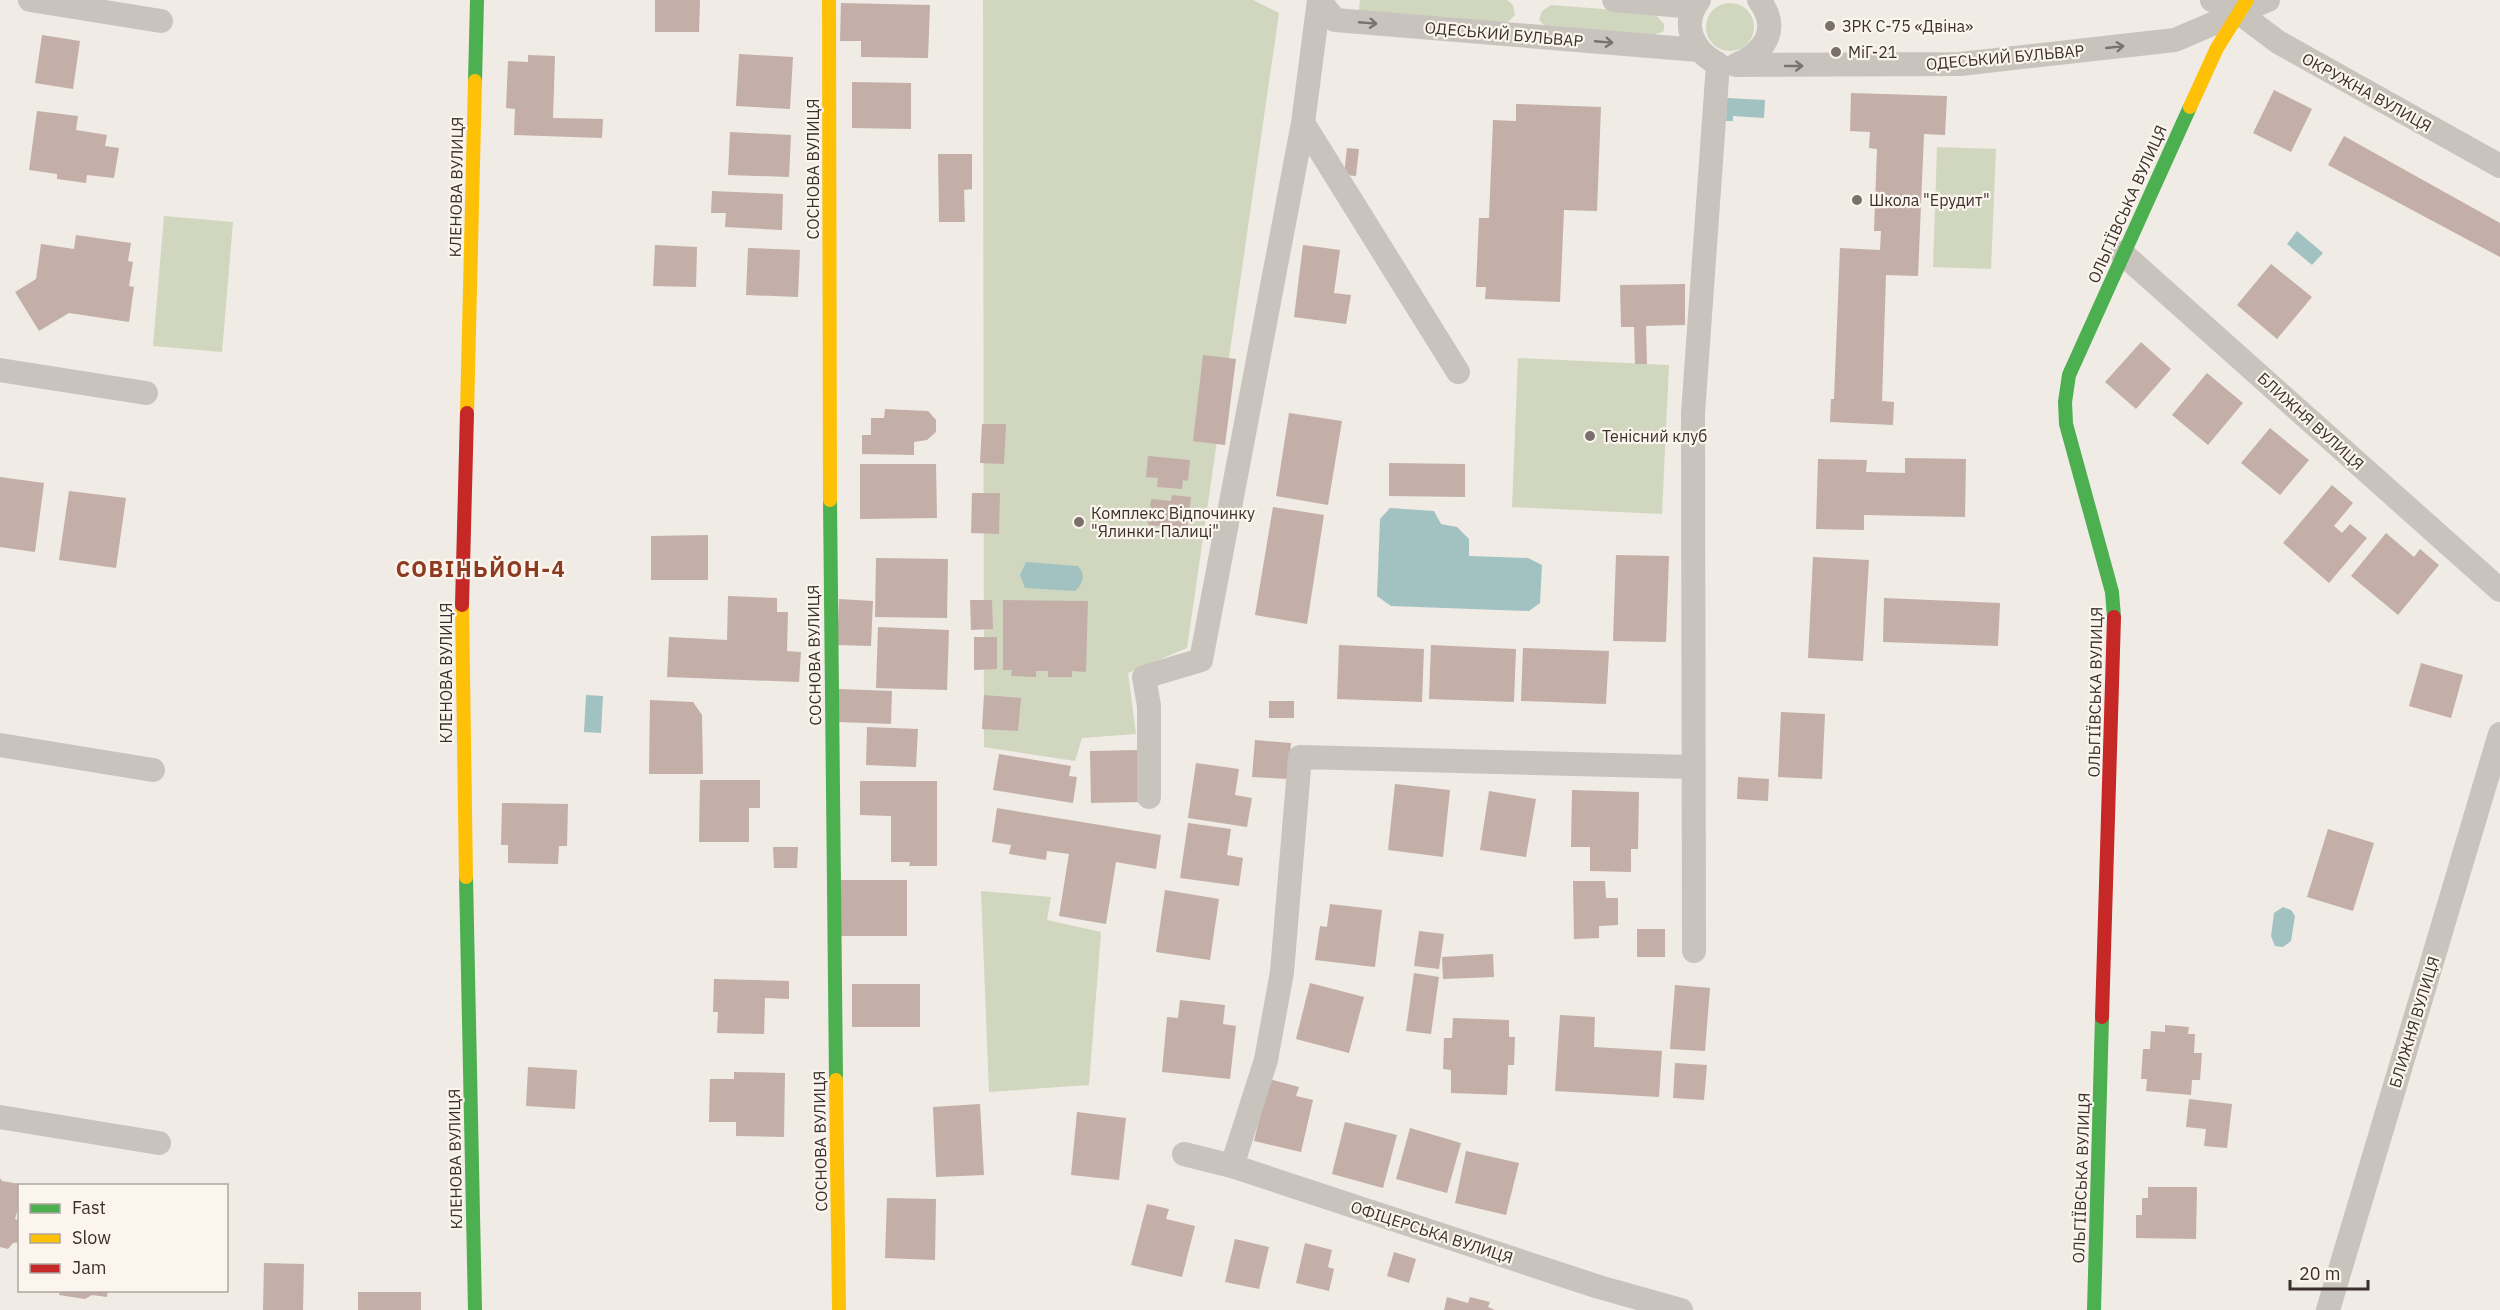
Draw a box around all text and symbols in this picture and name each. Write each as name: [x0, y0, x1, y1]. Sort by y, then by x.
place label: ЗРК С-75 «Двіна»: [1842, 16, 1973, 36]
street label: ОДЕСЬКИЙ БУЛЬВАР: [1424, 17, 1584, 51]
one-way arrow: [1358, 18, 1377, 29]
marker: ЗРК С-75 «Двіна»: [1823, 19, 1837, 33]
one-way arrow: [1594, 37, 1614, 48]
street label: ОДЕСЬКИЙ БУЛЬВАР: [1925, 40, 2085, 74]
one-way arrow: [2104, 41, 2124, 52]
place label: МіГ-21: [1848, 42, 1897, 62]
marker: МіГ-21: [1829, 45, 1843, 59]
street label: ОКРУЖНА ВУЛИЦЯ: [2299, 48, 2435, 136]
one-way arrow: [1784, 60, 1804, 72]
street label: СОСНОВА ВУЛИЦЯ: [803, 98, 823, 240]
street label: КЛЕНОВА ВУЛИЦЯ: [445, 116, 467, 258]
street label: ОЛЬГІЇВСЬКА ВУЛИЦЯ: [2083, 122, 2171, 286]
place label: Школа "Ерудит": [1869, 190, 1990, 210]
marker: Школа "Ерудит": [1850, 193, 1864, 207]
street label: БЛИЖНЯ ВУЛИЦЯ: [2254, 368, 2368, 474]
place label: Тенісний клуб: [1602, 426, 1707, 446]
marker: Тенісний клуб: [1583, 429, 1597, 443]
place label: Комплекс Відпочинку "Ялинки-Палиці": [1091, 503, 1255, 541]
marker: Комплекс Відпочинку "Ялинки-Палиці": [1072, 515, 1086, 529]
district label: СОВІНЬЙОН-4: [396, 554, 566, 583]
street label: СОСНОВА ВУЛИЦЯ: [803, 584, 825, 726]
street label: КЛЕНОВА ВУЛИЦЯ: [436, 603, 456, 743]
street label: ОЛЬГІЇВСЬКА ВУЛИЦЯ: [2084, 606, 2106, 778]
street label: БЛИЖНЯ ВУЛИЦЯ: [2385, 954, 2443, 1090]
street label: СОСНОВА ВУЛИЦЯ: [809, 1070, 831, 1212]
street label: КЛЕНОВА ВУЛИЦЯ: [444, 1088, 466, 1230]
street label: ОЛЬГІЇВСЬКА ВУЛИЦЯ: [2068, 1092, 2094, 1264]
legend: [18, 1184, 228, 1292]
text: Fast: [72, 1196, 106, 1219]
street label: ОФІЦЕРСЬКА ВУЛИЦЯ: [1348, 1196, 1516, 1268]
text: Slow: [72, 1226, 111, 1249]
scale bar: [2290, 1253, 2368, 1291]
text: Jam: [72, 1256, 107, 1279]
text: 20 m: [2299, 1262, 2341, 1285]

